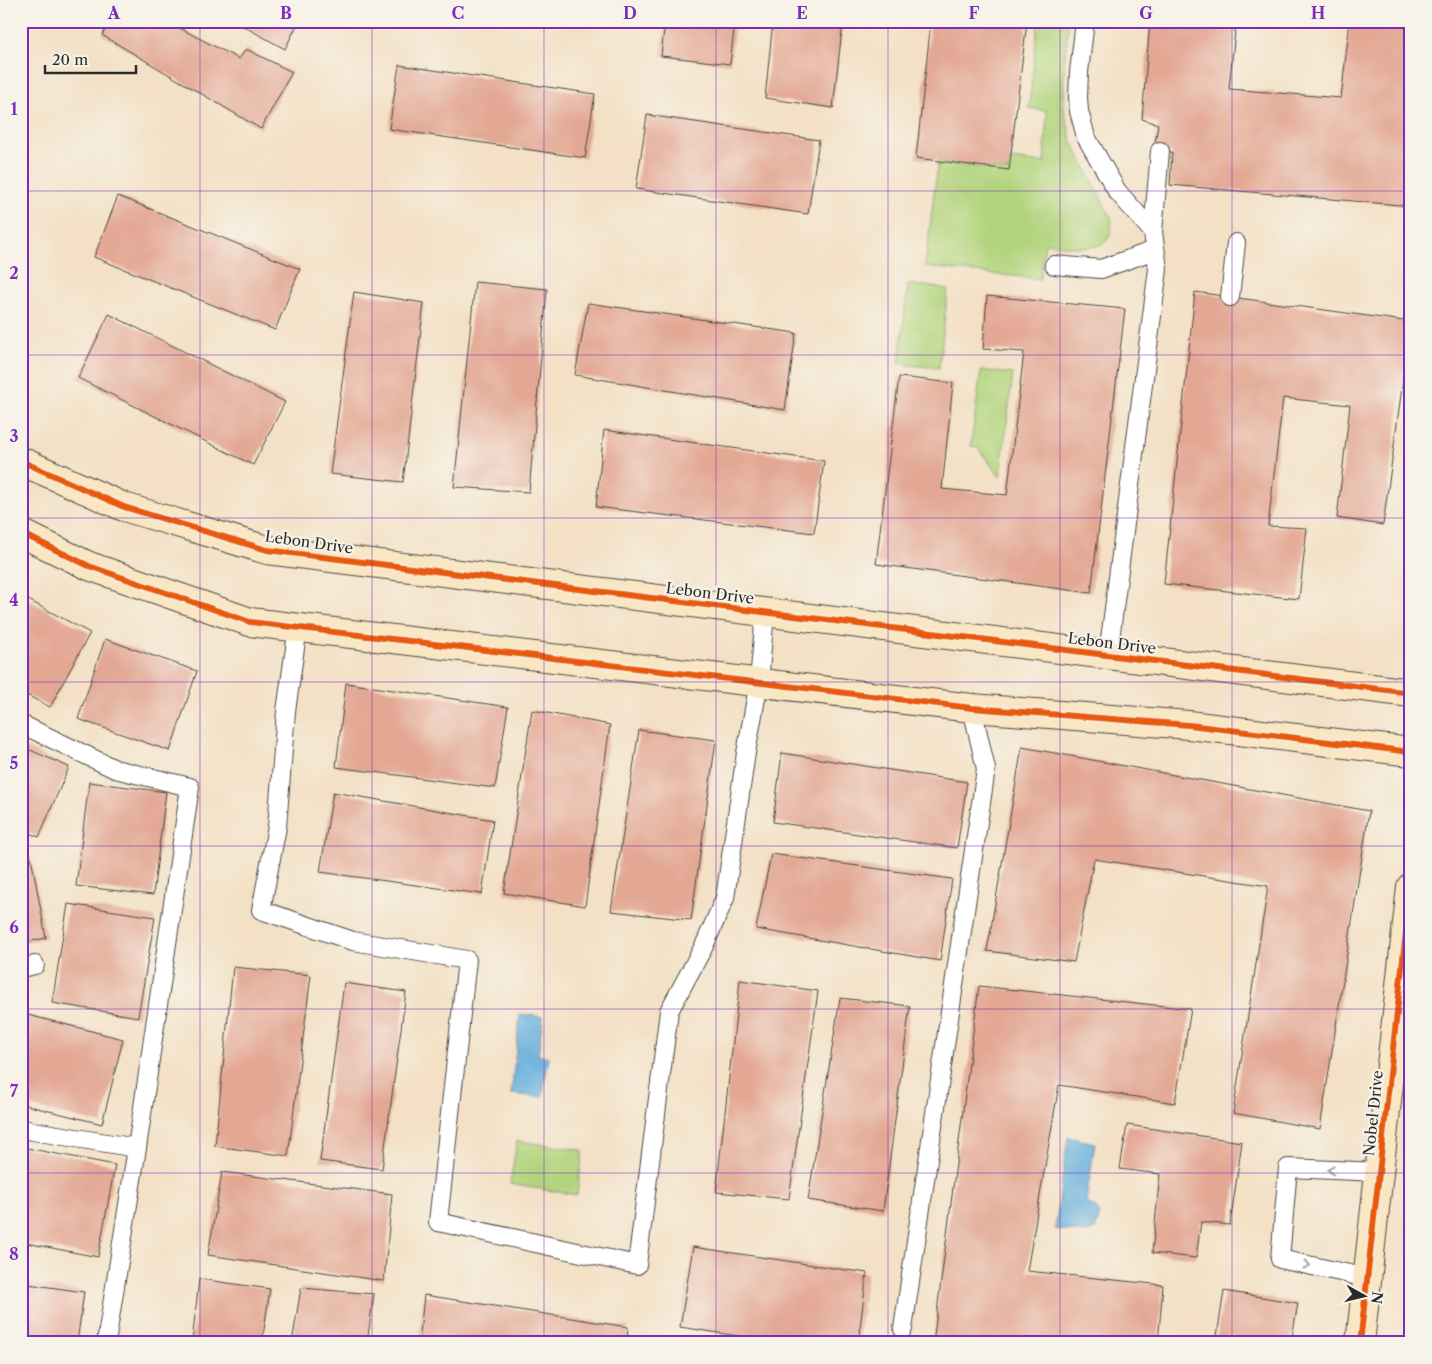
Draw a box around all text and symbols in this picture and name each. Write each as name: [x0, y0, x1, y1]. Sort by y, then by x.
text: A: [107, 3, 121, 23]
text: B: [280, 3, 292, 23]
text: C: [452, 3, 464, 23]
text: D: [623, 3, 637, 23]
text: E: [796, 3, 808, 23]
text: F: [969, 3, 980, 23]
text: G: [1139, 3, 1153, 23]
text: H: [1311, 3, 1325, 23]
scale bar: [45, 42, 136, 74]
text: 20 m: [52, 50, 88, 69]
text: 1: [10, 99, 18, 119]
text: 2: [9, 263, 19, 283]
text: 3: [9, 426, 19, 446]
street label: Lebon Drive: [264, 526, 354, 558]
street label: Lebon Drive: [665, 578, 755, 608]
text: 4: [9, 590, 19, 610]
street label: Lebon Drive: [1067, 628, 1157, 658]
text: 5: [10, 753, 19, 773]
text: 6: [9, 917, 19, 937]
street label: Nobel Drive: [1359, 1069, 1387, 1157]
text: 7: [10, 1081, 19, 1101]
one-way arrow: [1326, 1164, 1334, 1175]
text: 8: [9, 1244, 19, 1264]
one-way arrow: [1303, 1259, 1312, 1270]
north arrow: [1340, 1272, 1390, 1322]
text: N: [1367, 1291, 1387, 1305]

